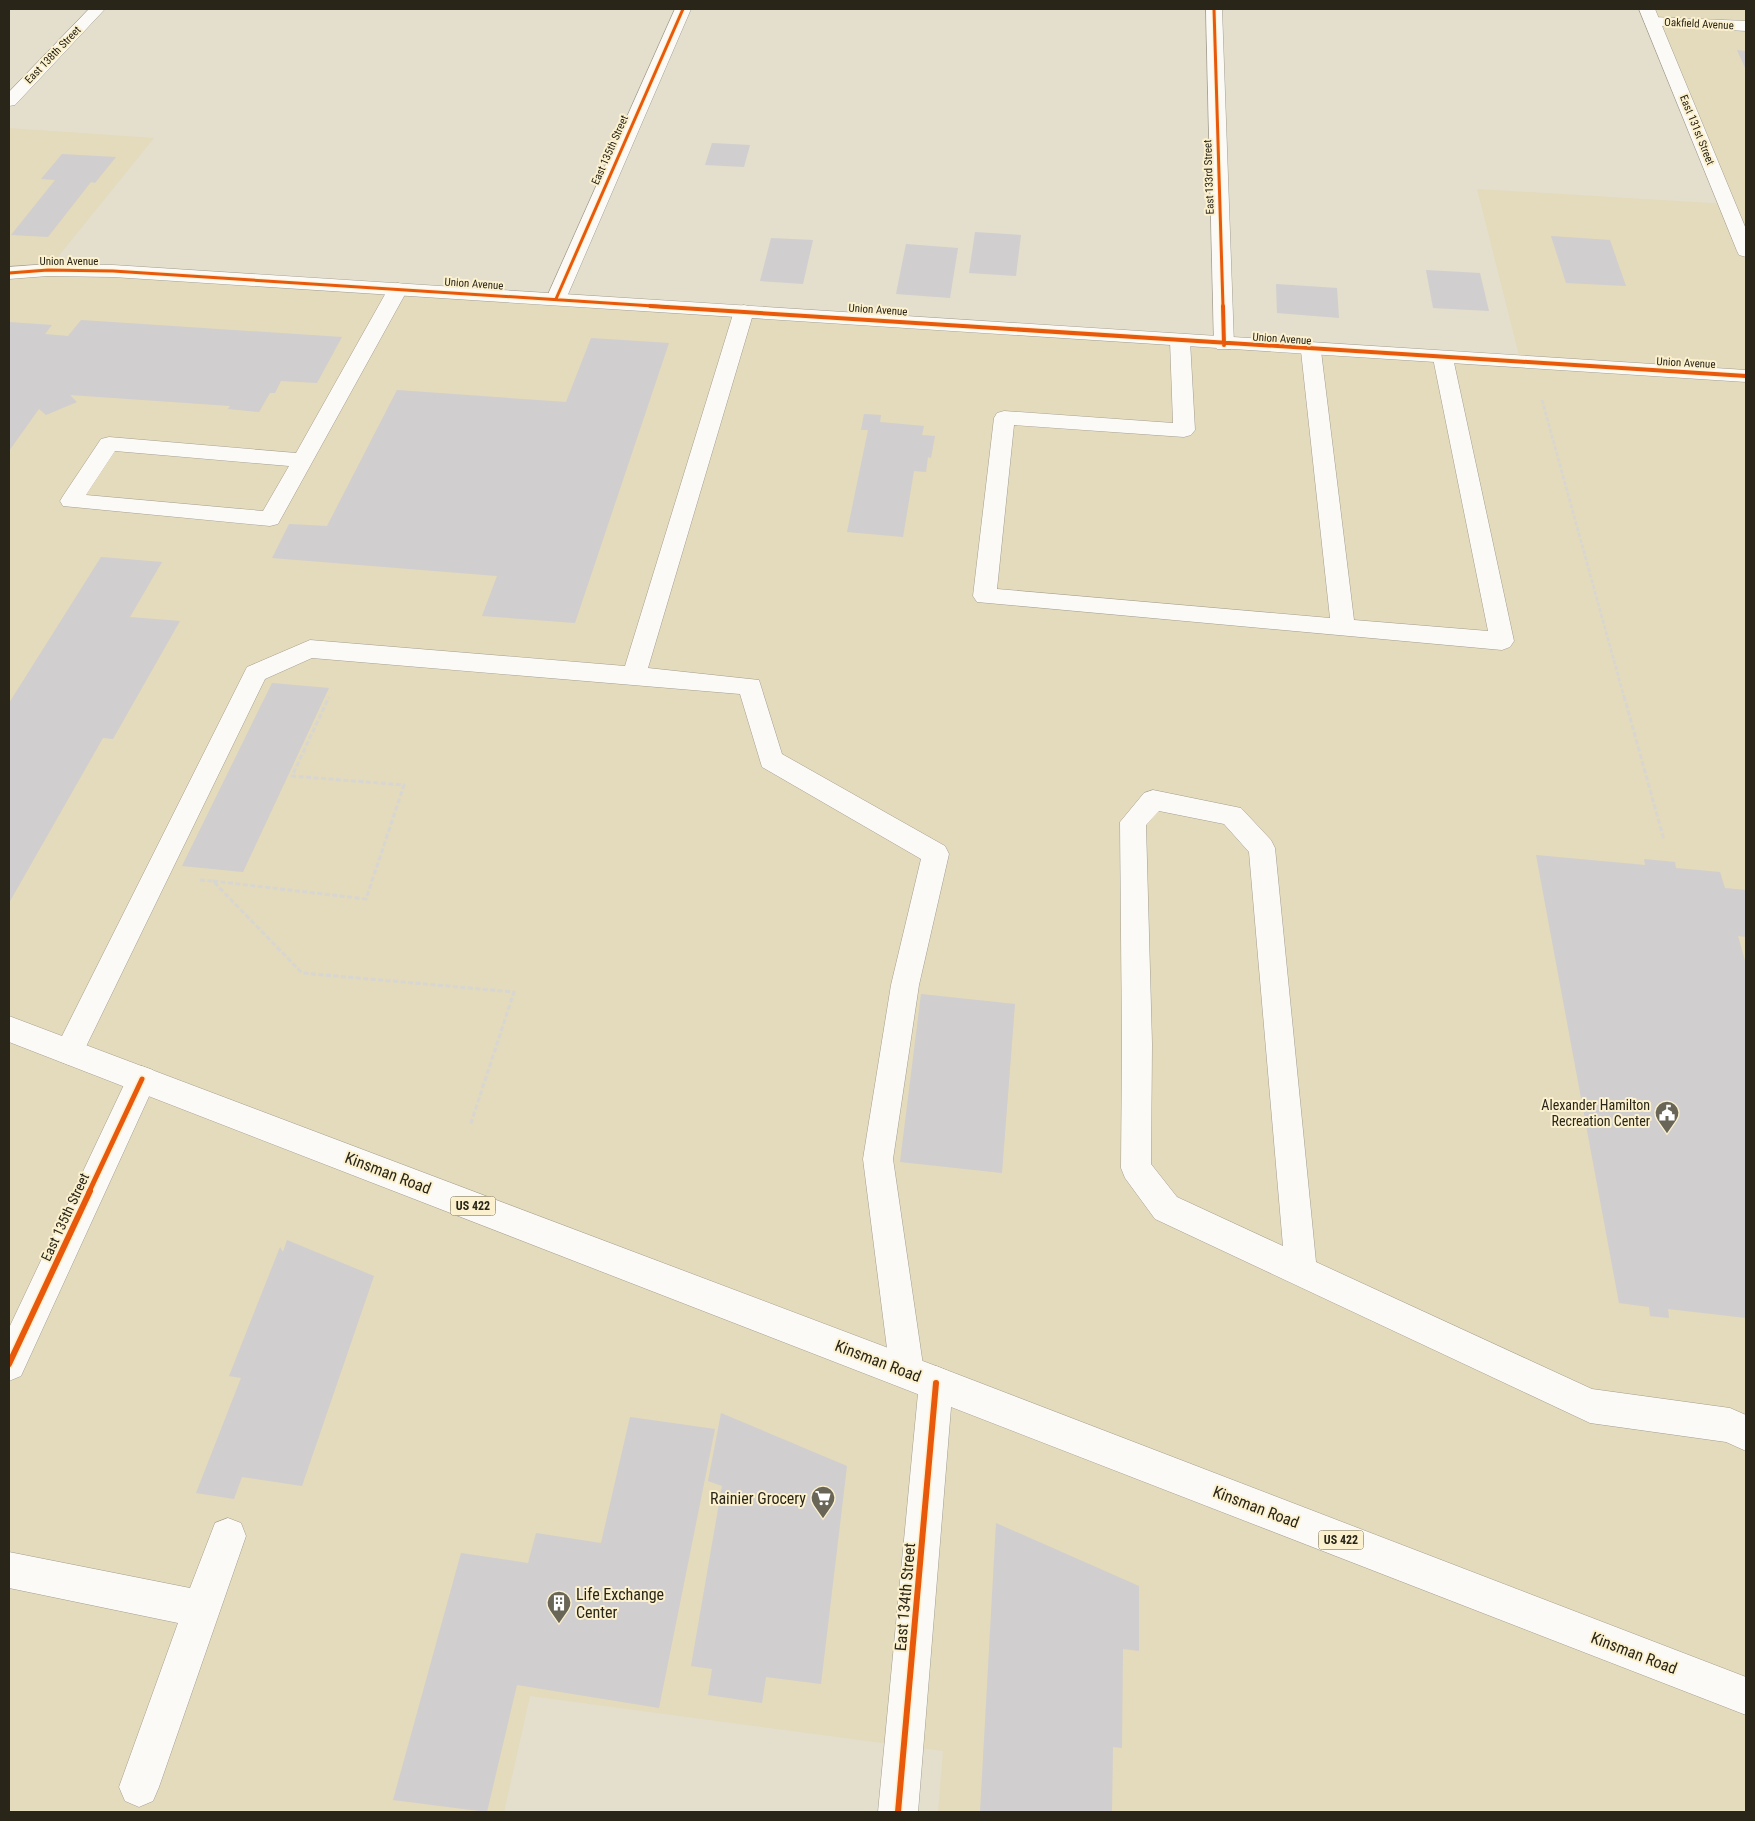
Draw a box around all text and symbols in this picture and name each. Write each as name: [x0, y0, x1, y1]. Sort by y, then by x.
street label: Oakfield Avenue: [1664, 16, 1734, 32]
street label: East 138th Street: [22, 24, 84, 86]
street label: East 131st Street: [1677, 93, 1717, 167]
street label: East 135th Street: [589, 113, 631, 187]
street label: East 133rd Street: [1201, 139, 1217, 215]
street label: Union Avenue: [39, 255, 99, 268]
street label: Union Avenue: [444, 275, 504, 293]
street label: Union Avenue: [848, 301, 908, 319]
street label: Union Avenue: [1252, 330, 1312, 348]
street label: Union Avenue: [1656, 355, 1716, 371]
place label: Alexander Hamilton Recreation Center: [1541, 1097, 1650, 1129]
public building icon: Alexander Hamilton Recreation Center: [1654, 1100, 1680, 1134]
street label: Kinsman Road: [342, 1148, 434, 1198]
street label: East 135th Street: [38, 1171, 92, 1263]
road number: US 422: [450, 1196, 496, 1216]
street label: Kinsman Road: [832, 1336, 924, 1386]
street label: Kinsman Road: [1210, 1482, 1302, 1532]
supermarket icon: Rainier Grocery: [810, 1485, 836, 1519]
place label: Rainier Grocery: [710, 1489, 806, 1508]
road number: US 422: [1318, 1530, 1364, 1550]
street label: East 134th Street: [891, 1542, 919, 1652]
place label: Life Exchange Center: [576, 1585, 664, 1622]
building icon: Life Exchange Center: [546, 1590, 572, 1624]
street label: Kinsman Road: [1588, 1628, 1680, 1678]

